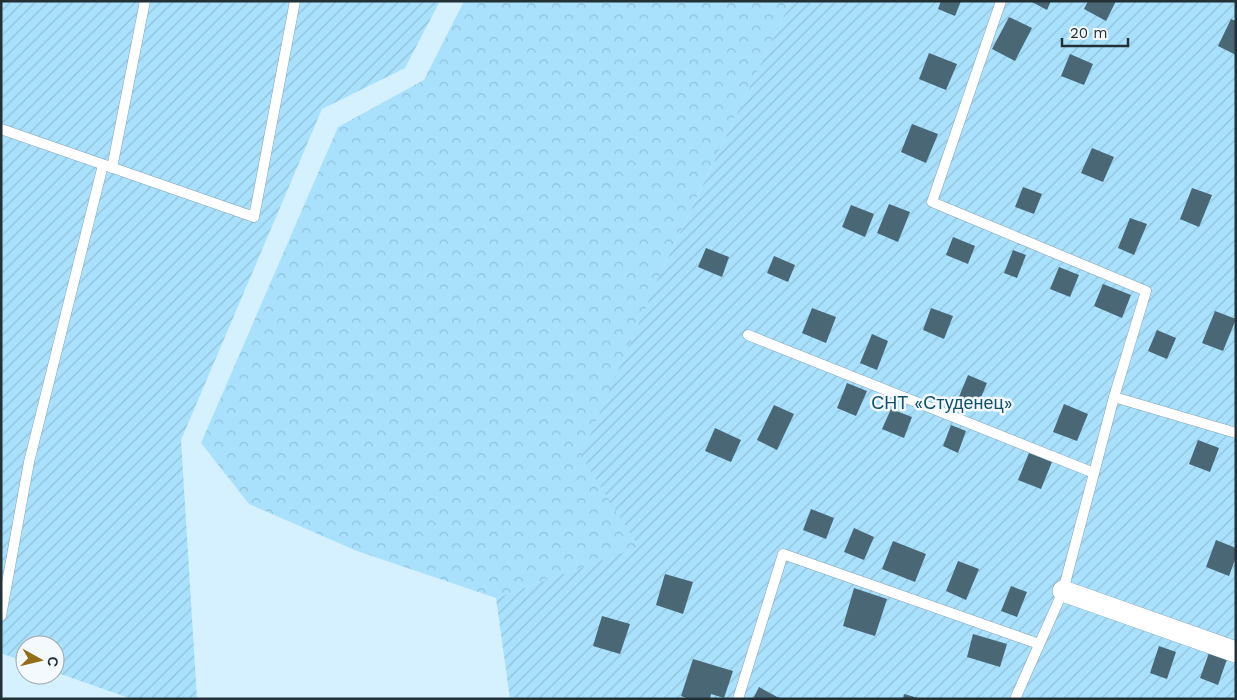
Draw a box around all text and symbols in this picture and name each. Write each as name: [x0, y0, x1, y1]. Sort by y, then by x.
scale bar: [1062, 15, 1128, 47]
text: 20 m: [1070, 24, 1108, 42]
park label: СНТ «Студенец»: [871, 392, 1013, 413]
north arrow: [15, 635, 65, 685]
text: С: [44, 656, 62, 668]

